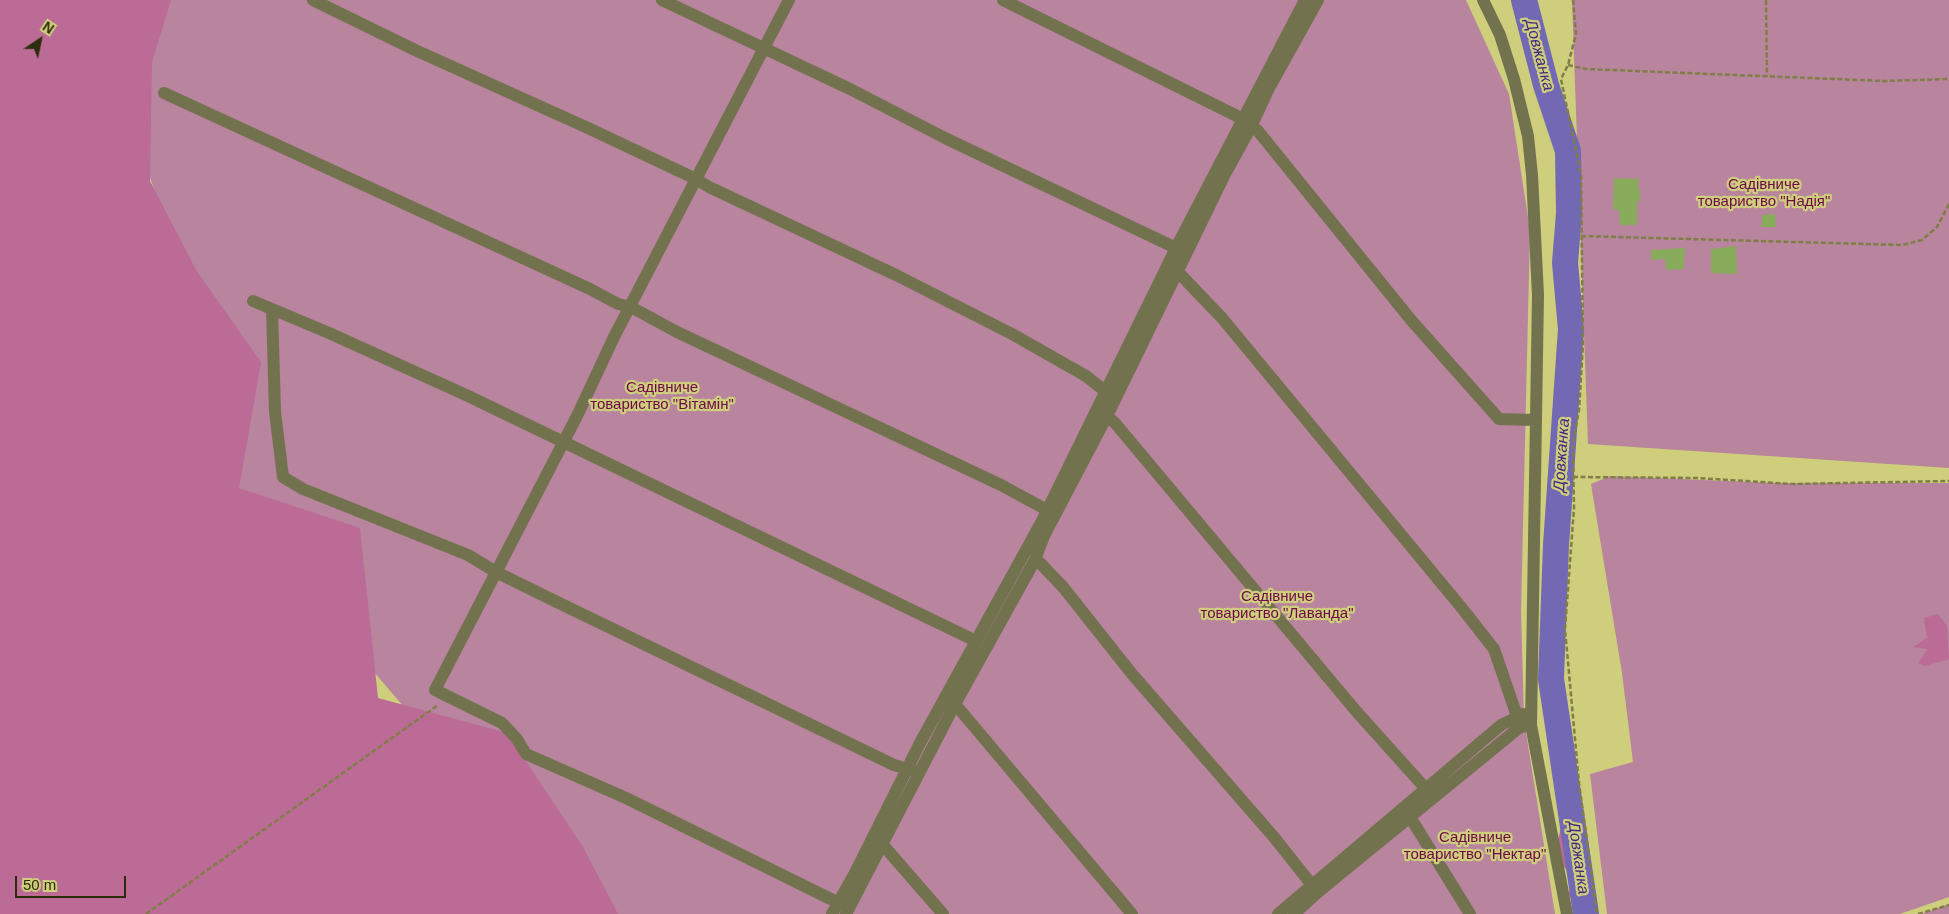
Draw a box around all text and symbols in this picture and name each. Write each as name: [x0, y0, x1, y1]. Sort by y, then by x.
north arrow: [15, 15, 65, 65]
water label: Довжанка: [1520, 17, 1558, 93]
text: N: [40, 18, 57, 37]
park label: Садівниче товариство "Надія": [1698, 176, 1830, 211]
park label: Садівниче товариство "Вітамін": [590, 379, 734, 414]
water label: Довжанка: [1550, 418, 1574, 492]
park label: Садівниче товариство "Лаванда": [1201, 588, 1353, 623]
water label: Довжанка: [1563, 820, 1593, 896]
park label: Садівниче товариство "Нектар": [1404, 829, 1546, 864]
scale bar: [18, 866, 129, 898]
text: 50 m: [23, 876, 56, 893]

